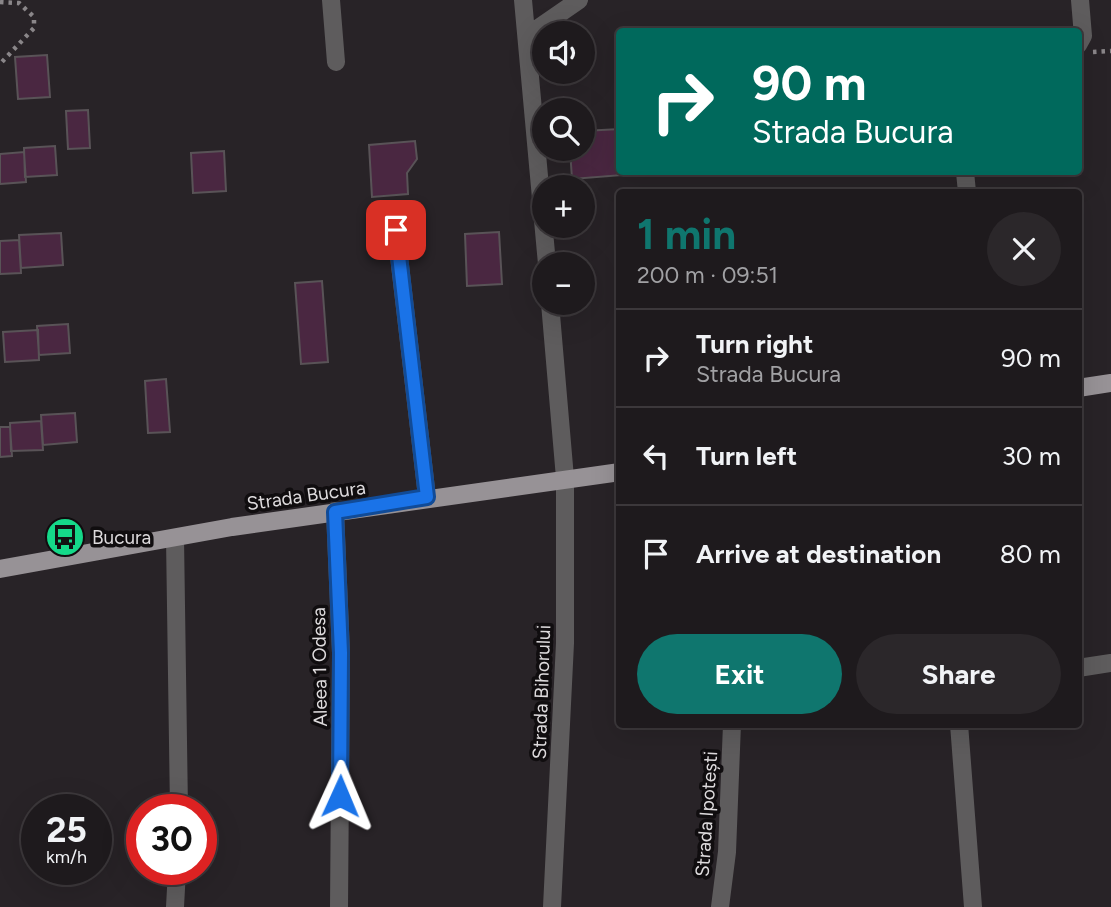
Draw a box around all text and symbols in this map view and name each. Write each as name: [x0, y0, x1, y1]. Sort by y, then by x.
map controls: [532, 21, 595, 315]
button: sound: [532, 21, 595, 84]
text: 90 m: [752, 53, 867, 112]
icon: right: [637, 56, 728, 147]
button: search: [532, 98, 595, 161]
text: Strada Bucura: [752, 113, 954, 151]
button: +: [532, 175, 595, 238]
pin: [366, 200, 426, 260]
text: 1 min: [637, 209, 736, 260]
icon: arrive: [377, 211, 415, 249]
button: close: [987, 212, 1061, 286]
button: −: [532, 252, 595, 315]
text: 200 m · 09:51: [637, 261, 778, 289]
text: Turn right: [696, 328, 813, 360]
icon: right: [637, 339, 675, 377]
text: 90 m: [1001, 342, 1061, 374]
text: Strada Bucura: [696, 360, 841, 388]
icon: left: [637, 437, 675, 475]
text: Turn left: [696, 440, 797, 472]
text: 30 m: [1002, 440, 1061, 472]
street label: Strada Bucura: [245, 476, 367, 515]
bus stop icon: Bucura: [44, 516, 86, 558]
place label: Bucura: [92, 526, 151, 549]
icon: arrive: [637, 535, 675, 573]
text: Arrive at destination: [696, 538, 941, 570]
text: 80 m: [1000, 538, 1061, 570]
street label: Aleea 1 Odesa: [307, 607, 332, 727]
street label: Strada Bihorului: [528, 624, 555, 760]
button: Exit: [637, 634, 842, 714]
button: Share: [856, 634, 1061, 714]
street label: Strada Ipotești: [691, 750, 722, 878]
position arrow: [303, 759, 377, 833]
speed limit sign: 30: [126, 794, 217, 885]
text: 25: [46, 809, 87, 851]
text: km/h: [46, 846, 87, 868]

